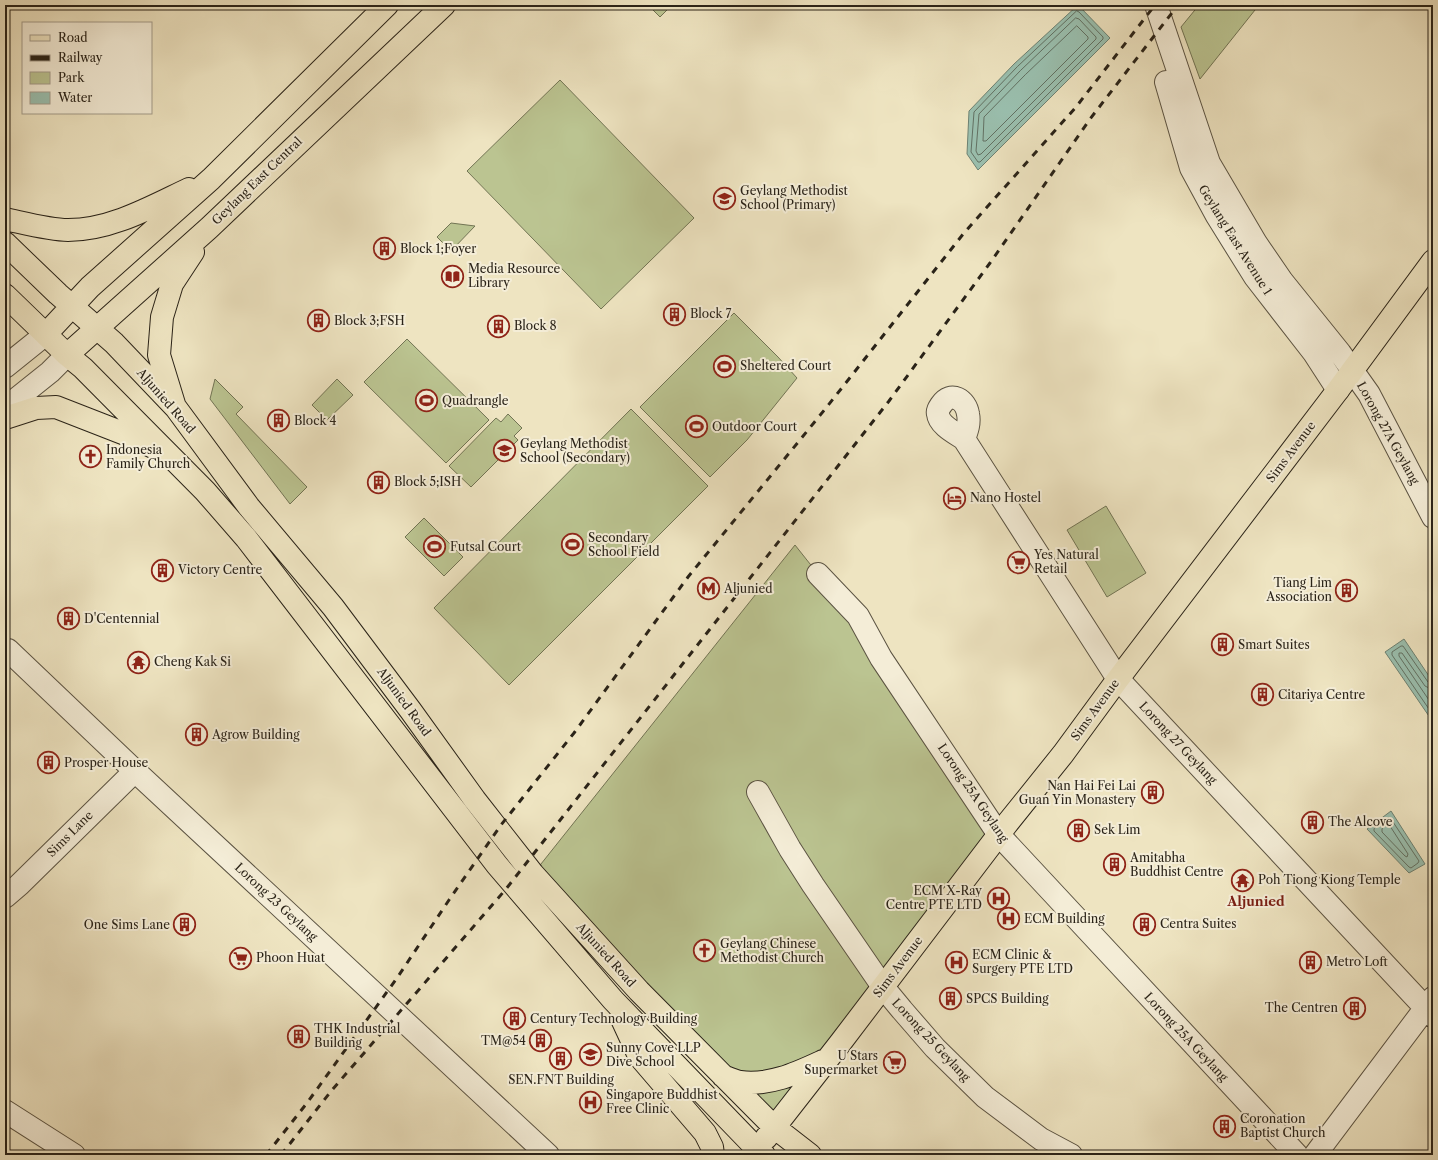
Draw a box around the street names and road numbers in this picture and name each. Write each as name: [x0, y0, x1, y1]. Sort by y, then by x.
street label: Geylang East Central: [208, 133, 305, 228]
street label: Geylang East Avenue 1: [1195, 182, 1276, 298]
street label: Aljunied Road: [133, 364, 199, 437]
street label: Lorong 27A Geylang: [1354, 379, 1423, 487]
street label: Sims Avenue: [1263, 418, 1319, 485]
street label: Aljunied Road: [374, 664, 435, 740]
street label: Sims Avenue: [1067, 676, 1122, 743]
street label: Lorong 27 Geylang: [1136, 698, 1221, 787]
street label: Lorong 25A Geylang: [935, 740, 1012, 846]
street label: Sims Lane: [44, 807, 96, 860]
street label: Lorong 23 Geylang: [232, 859, 321, 944]
street label: Aljunied Road: [573, 919, 640, 990]
street label: Sims Avenue: [870, 933, 926, 1000]
street label: Lorong 25A Geylang: [1141, 989, 1232, 1085]
street label: Lorong 25 Geylang: [889, 995, 974, 1085]

